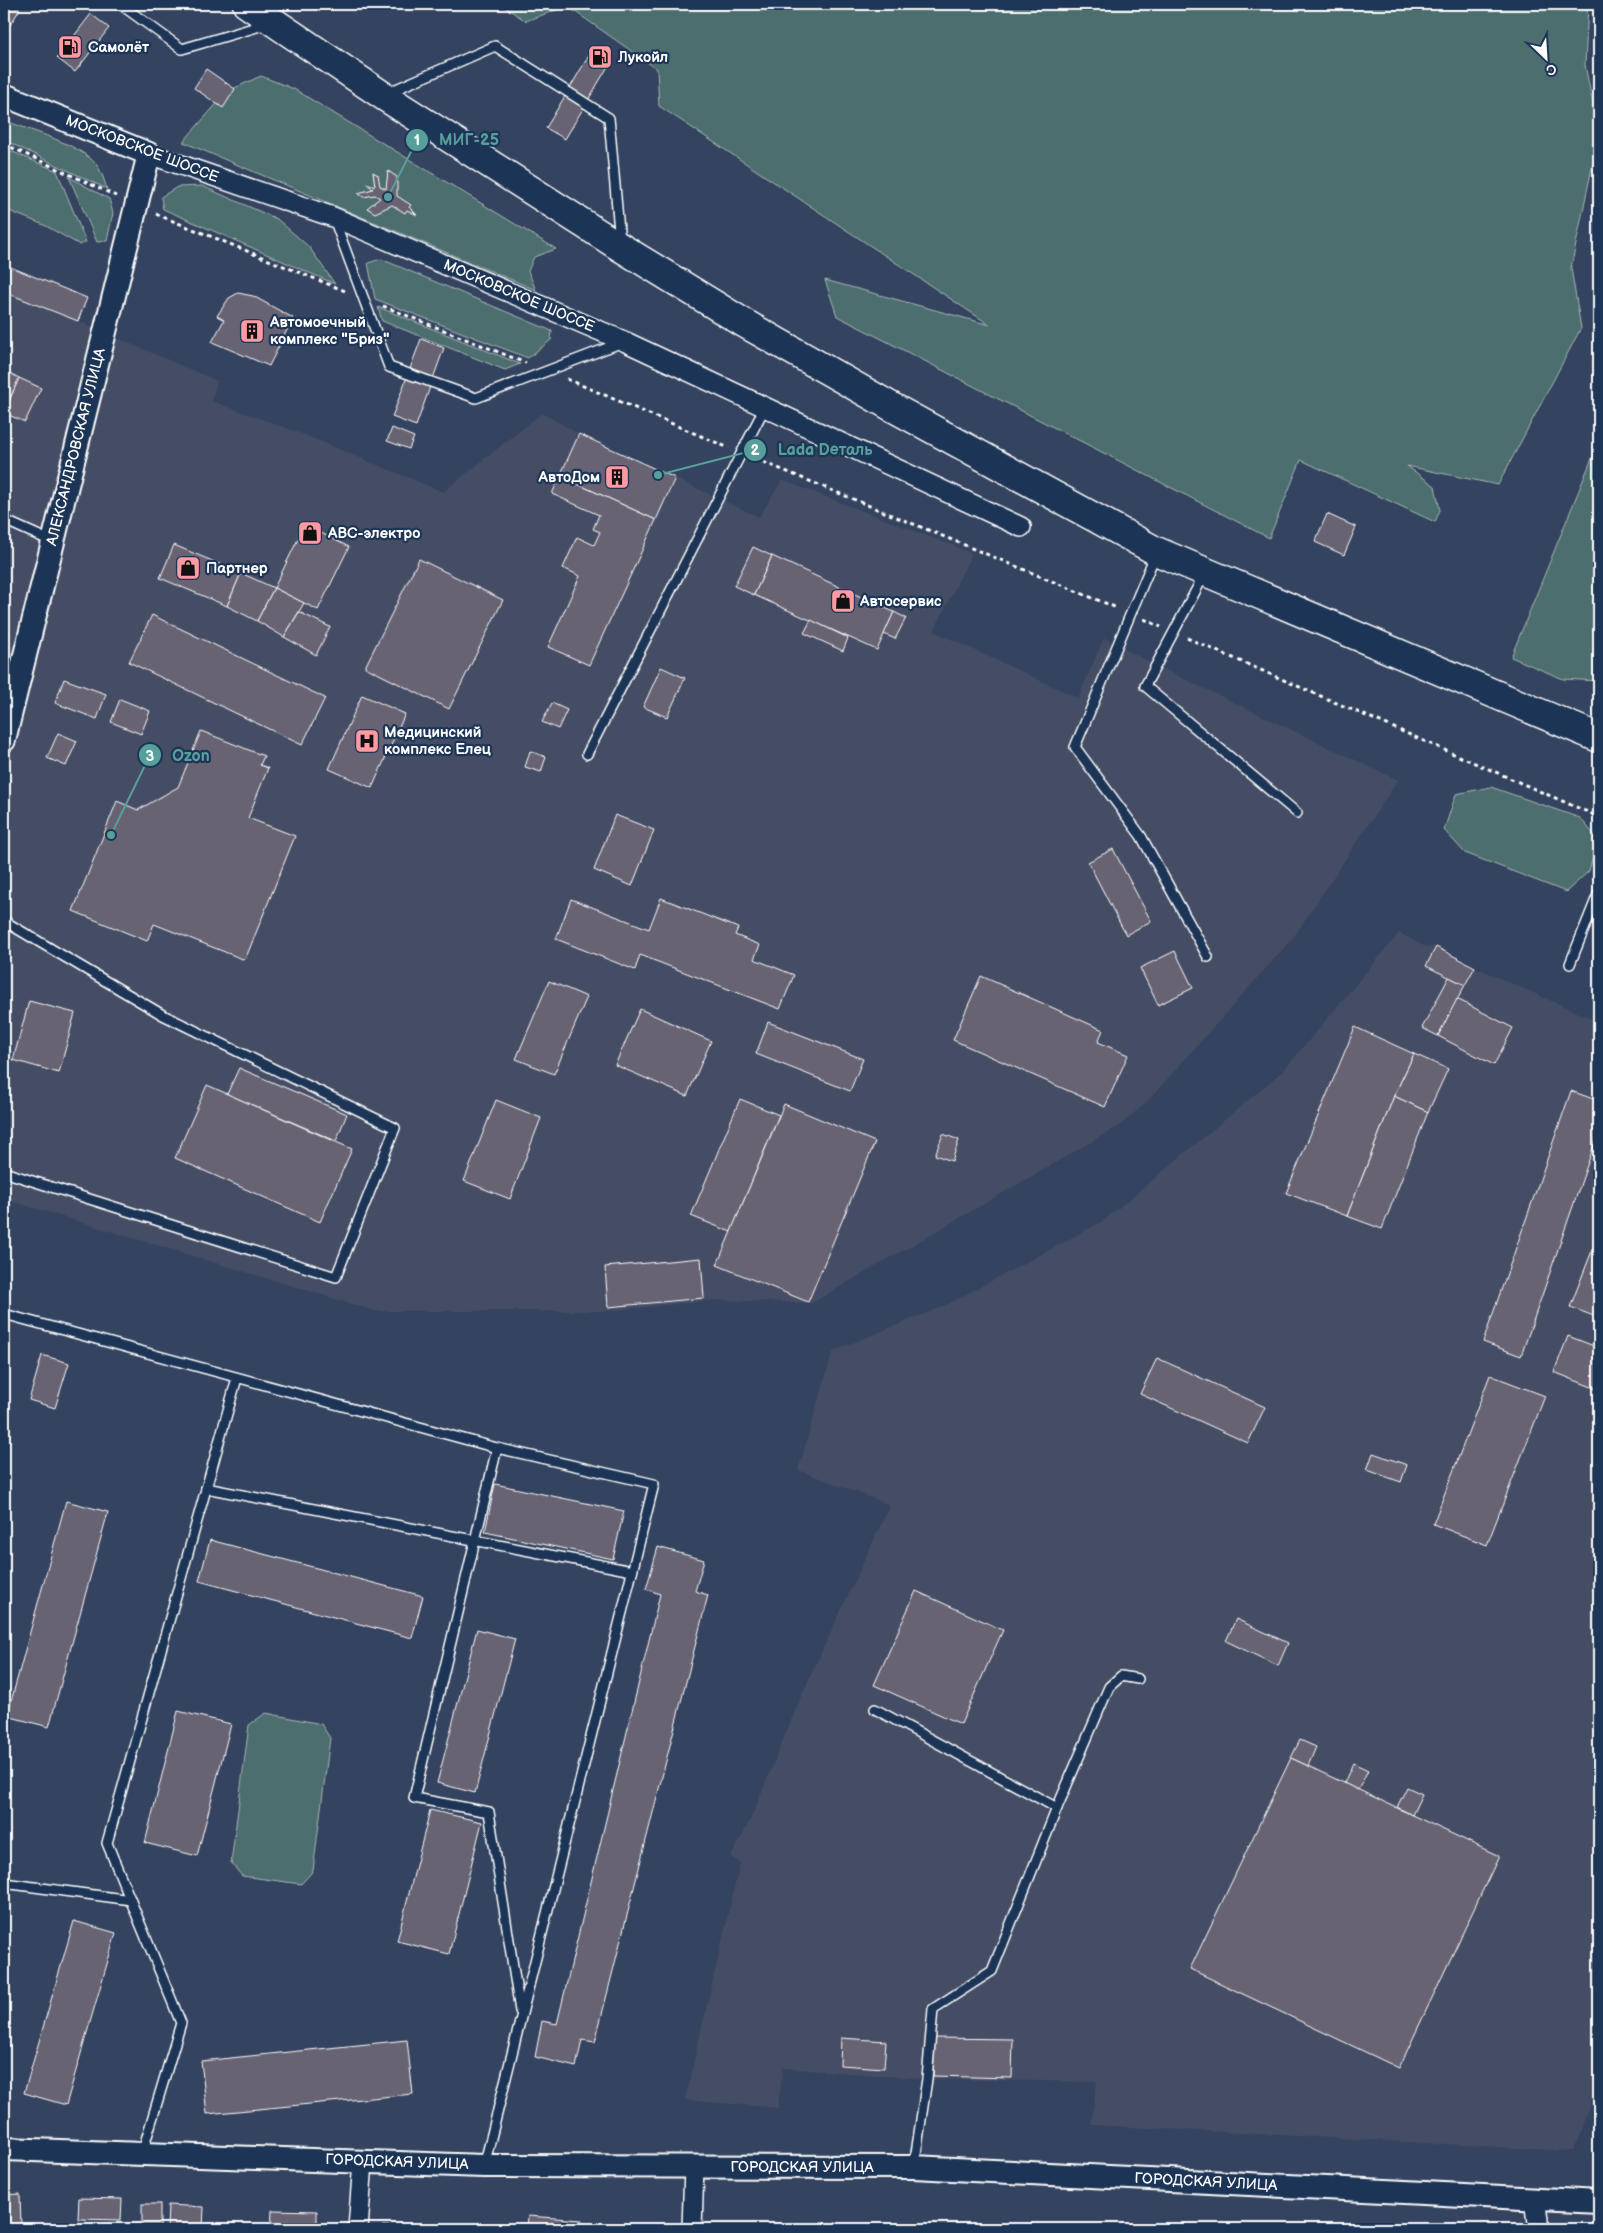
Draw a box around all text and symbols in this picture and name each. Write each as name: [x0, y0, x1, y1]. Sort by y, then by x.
north arrow: [1520, 32, 1570, 82]
fuel station icon: Самолёт: [57, 34, 83, 60]
place label: Самолёт: [88, 38, 150, 57]
fuel station icon: Лукойл: [587, 44, 613, 70]
place label: Лукойл: [617, 48, 668, 67]
text: С: [1543, 60, 1559, 79]
street label: МОСКОВСКОЕ ШОССЕ: [63, 111, 222, 187]
callout: МИГ-25: [404, 124, 509, 155]
text: 1: [414, 131, 420, 150]
text: МИГ-25: [439, 131, 499, 150]
street label: МОСКОВСКОЕ ШОССЕ: [440, 255, 598, 337]
place label: Автомоечный комплекс "Бриз": [269, 313, 389, 349]
building icon: Автомоечный комплекс "Бриз": [239, 318, 265, 344]
street label: АЛЕКСАНДРОВСКАЯ УЛИЦА: [42, 345, 110, 549]
callout: Lada Dеталь: [743, 434, 882, 465]
text: 2: [751, 441, 760, 460]
text: Lada Dеталь: [778, 441, 873, 460]
building icon: АвтоДом: [604, 464, 630, 490]
place label: АвтоДом: [538, 468, 600, 487]
shop icon: АВС-электро: [297, 520, 323, 546]
place label: АВС-электро: [327, 524, 420, 543]
shop icon: Партнер: [175, 555, 201, 581]
place label: Партнер: [206, 559, 268, 578]
shop icon: Автосервис: [830, 588, 856, 614]
place label: Автосервис: [859, 592, 942, 611]
place label: Медицинский комплекс Елец: [384, 723, 491, 759]
hospital icon: Медицинский комплекс Елец: [354, 728, 380, 754]
callout: Ozon: [137, 740, 219, 771]
text: 3: [146, 747, 155, 766]
text: Ozon: [172, 747, 210, 766]
street label: ГОРОДСКАЯ УЛИЦА: [325, 2150, 470, 2174]
street label: ГОРОДСКАЯ УЛИЦА: [730, 2158, 874, 2177]
street label: ГОРОДСКАЯ УЛИЦА: [1134, 2169, 1279, 2195]

